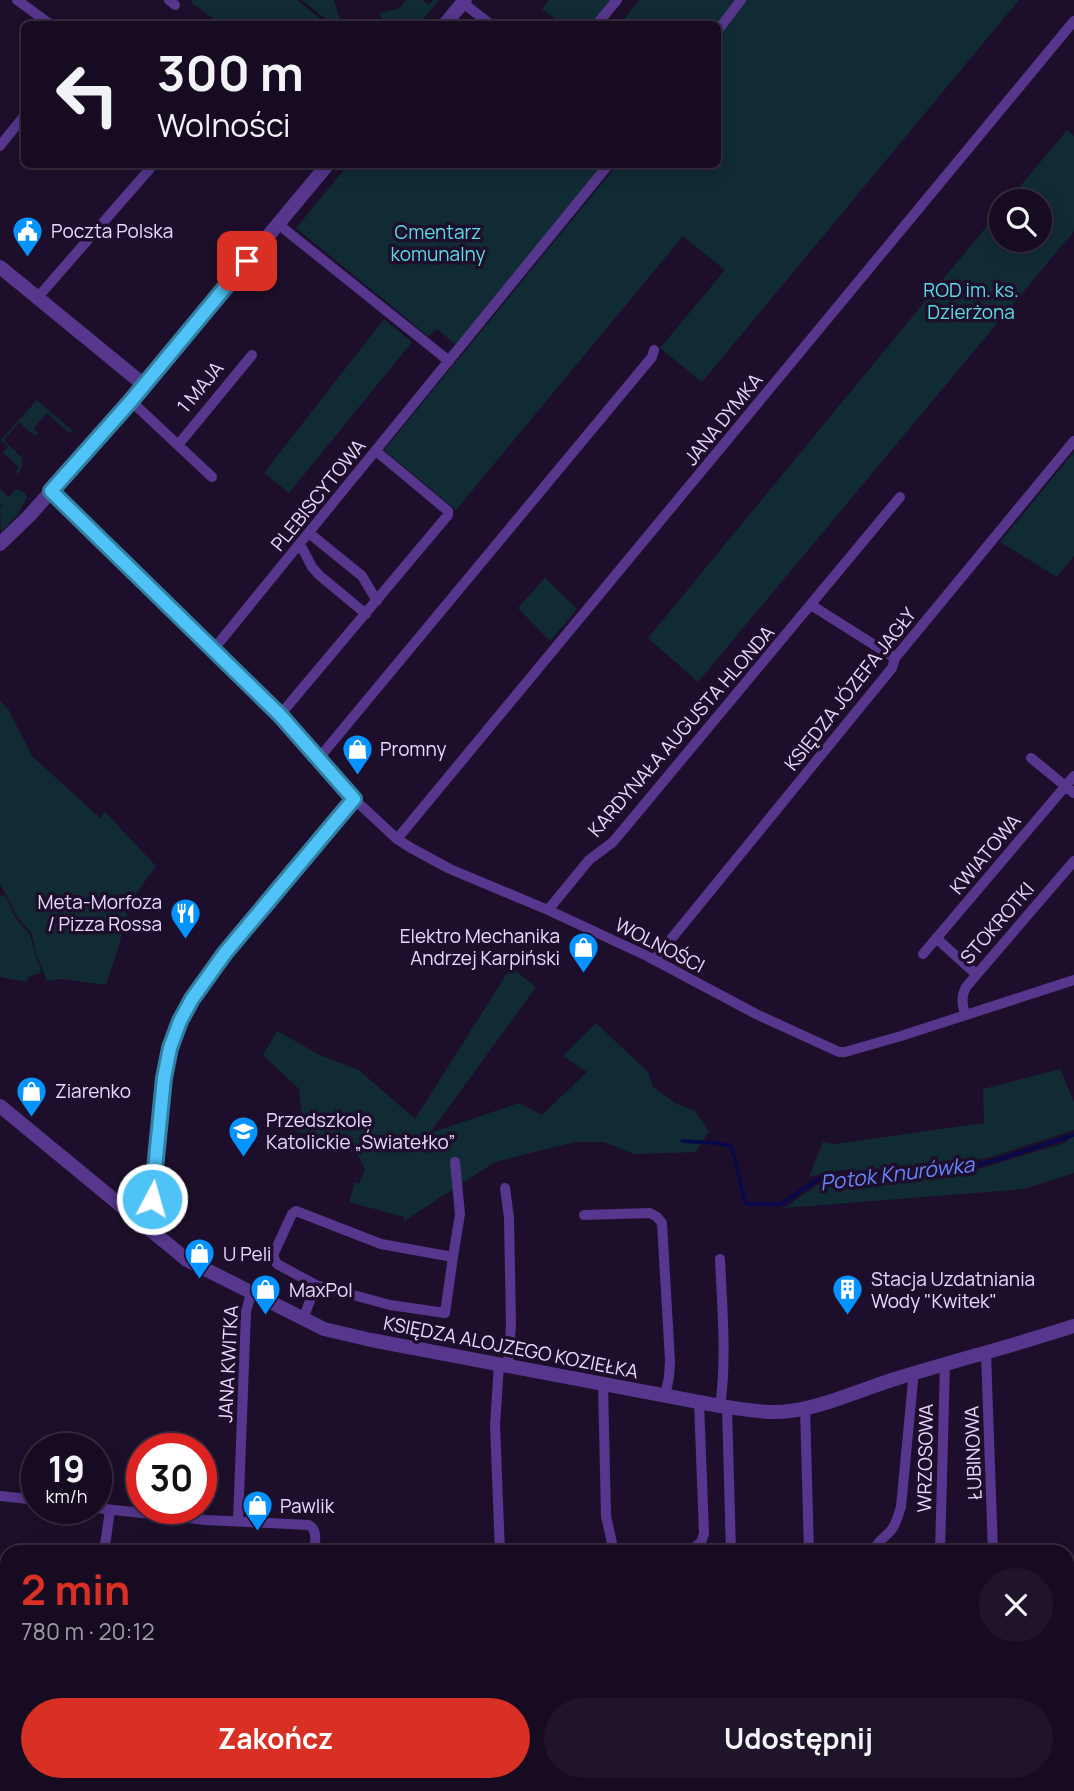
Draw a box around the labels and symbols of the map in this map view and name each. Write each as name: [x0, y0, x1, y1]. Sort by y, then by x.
public building icon: Poczta Polska: [11, 214, 45, 258]
place label: Poczta Polska: [51, 218, 173, 244]
park label: Cmentarz komunalny: [390, 219, 486, 267]
pin: [217, 231, 277, 291]
park label: ROD im. ks. Dzierżona: [923, 277, 1019, 325]
street label: 1 MAJA: [171, 356, 229, 418]
street label: JANA DYMKA: [678, 368, 768, 470]
street label: PLEBISCYTOWA: [265, 434, 371, 556]
street label: KSIĘDZA JÓZEFA JAGŁY: [778, 602, 922, 776]
street label: KARDYNAŁA AUGUSTA HLONDA: [582, 620, 780, 842]
shop icon: Promny: [340, 732, 374, 776]
place label: Promny: [380, 736, 446, 762]
street label: KWIATOWA: [944, 808, 1026, 900]
street label: STOKROTKI: [954, 877, 1040, 969]
place label: Meta-Morfoza / Pizza Rossa: [37, 889, 162, 937]
restaurant icon: Meta-Morfoza / Pizza Rossa: [168, 896, 202, 940]
street label: WOLNOŚCI: [611, 911, 709, 979]
place label: Elektro Mechanika Andrzej Karpiński: [400, 923, 560, 971]
shop icon: Elektro Mechanika Andrzej Karpiński: [566, 930, 600, 974]
shop icon: Ziarenko: [15, 1074, 49, 1118]
place label: Ziarenko: [55, 1078, 131, 1104]
place label: Przedszkole Katolickie „Światełko”: [266, 1107, 455, 1155]
school or university icon: Przedszkole Katolickie „Światełko”: [226, 1114, 260, 1158]
water label: Potok Knurówka: [818, 1149, 977, 1196]
position arrow: [115, 1162, 189, 1236]
shop icon: U Peli: [183, 1237, 217, 1281]
place label: U Peli: [223, 1241, 272, 1267]
place label: Stacja Uzdatniania Wody "Kwitek": [871, 1266, 1035, 1314]
shop icon: MaxPol: [249, 1273, 283, 1317]
building icon: Stacja Uzdatniania Wody "Kwitek": [831, 1273, 865, 1317]
place label: MaxPol: [289, 1277, 353, 1303]
street label: JANA KWITKA: [212, 1305, 244, 1423]
street label: KSIĘDZA ALOJZEGO KOZIEŁKA: [381, 1310, 641, 1384]
street label: WRZOSOWA: [911, 1404, 939, 1512]
street label: ŁUBINOWA: [958, 1406, 988, 1500]
speed limit sign: 30: [126, 1433, 217, 1524]
shop icon: Pawlik: [240, 1489, 274, 1533]
place label: Pawlik: [280, 1493, 335, 1519]

